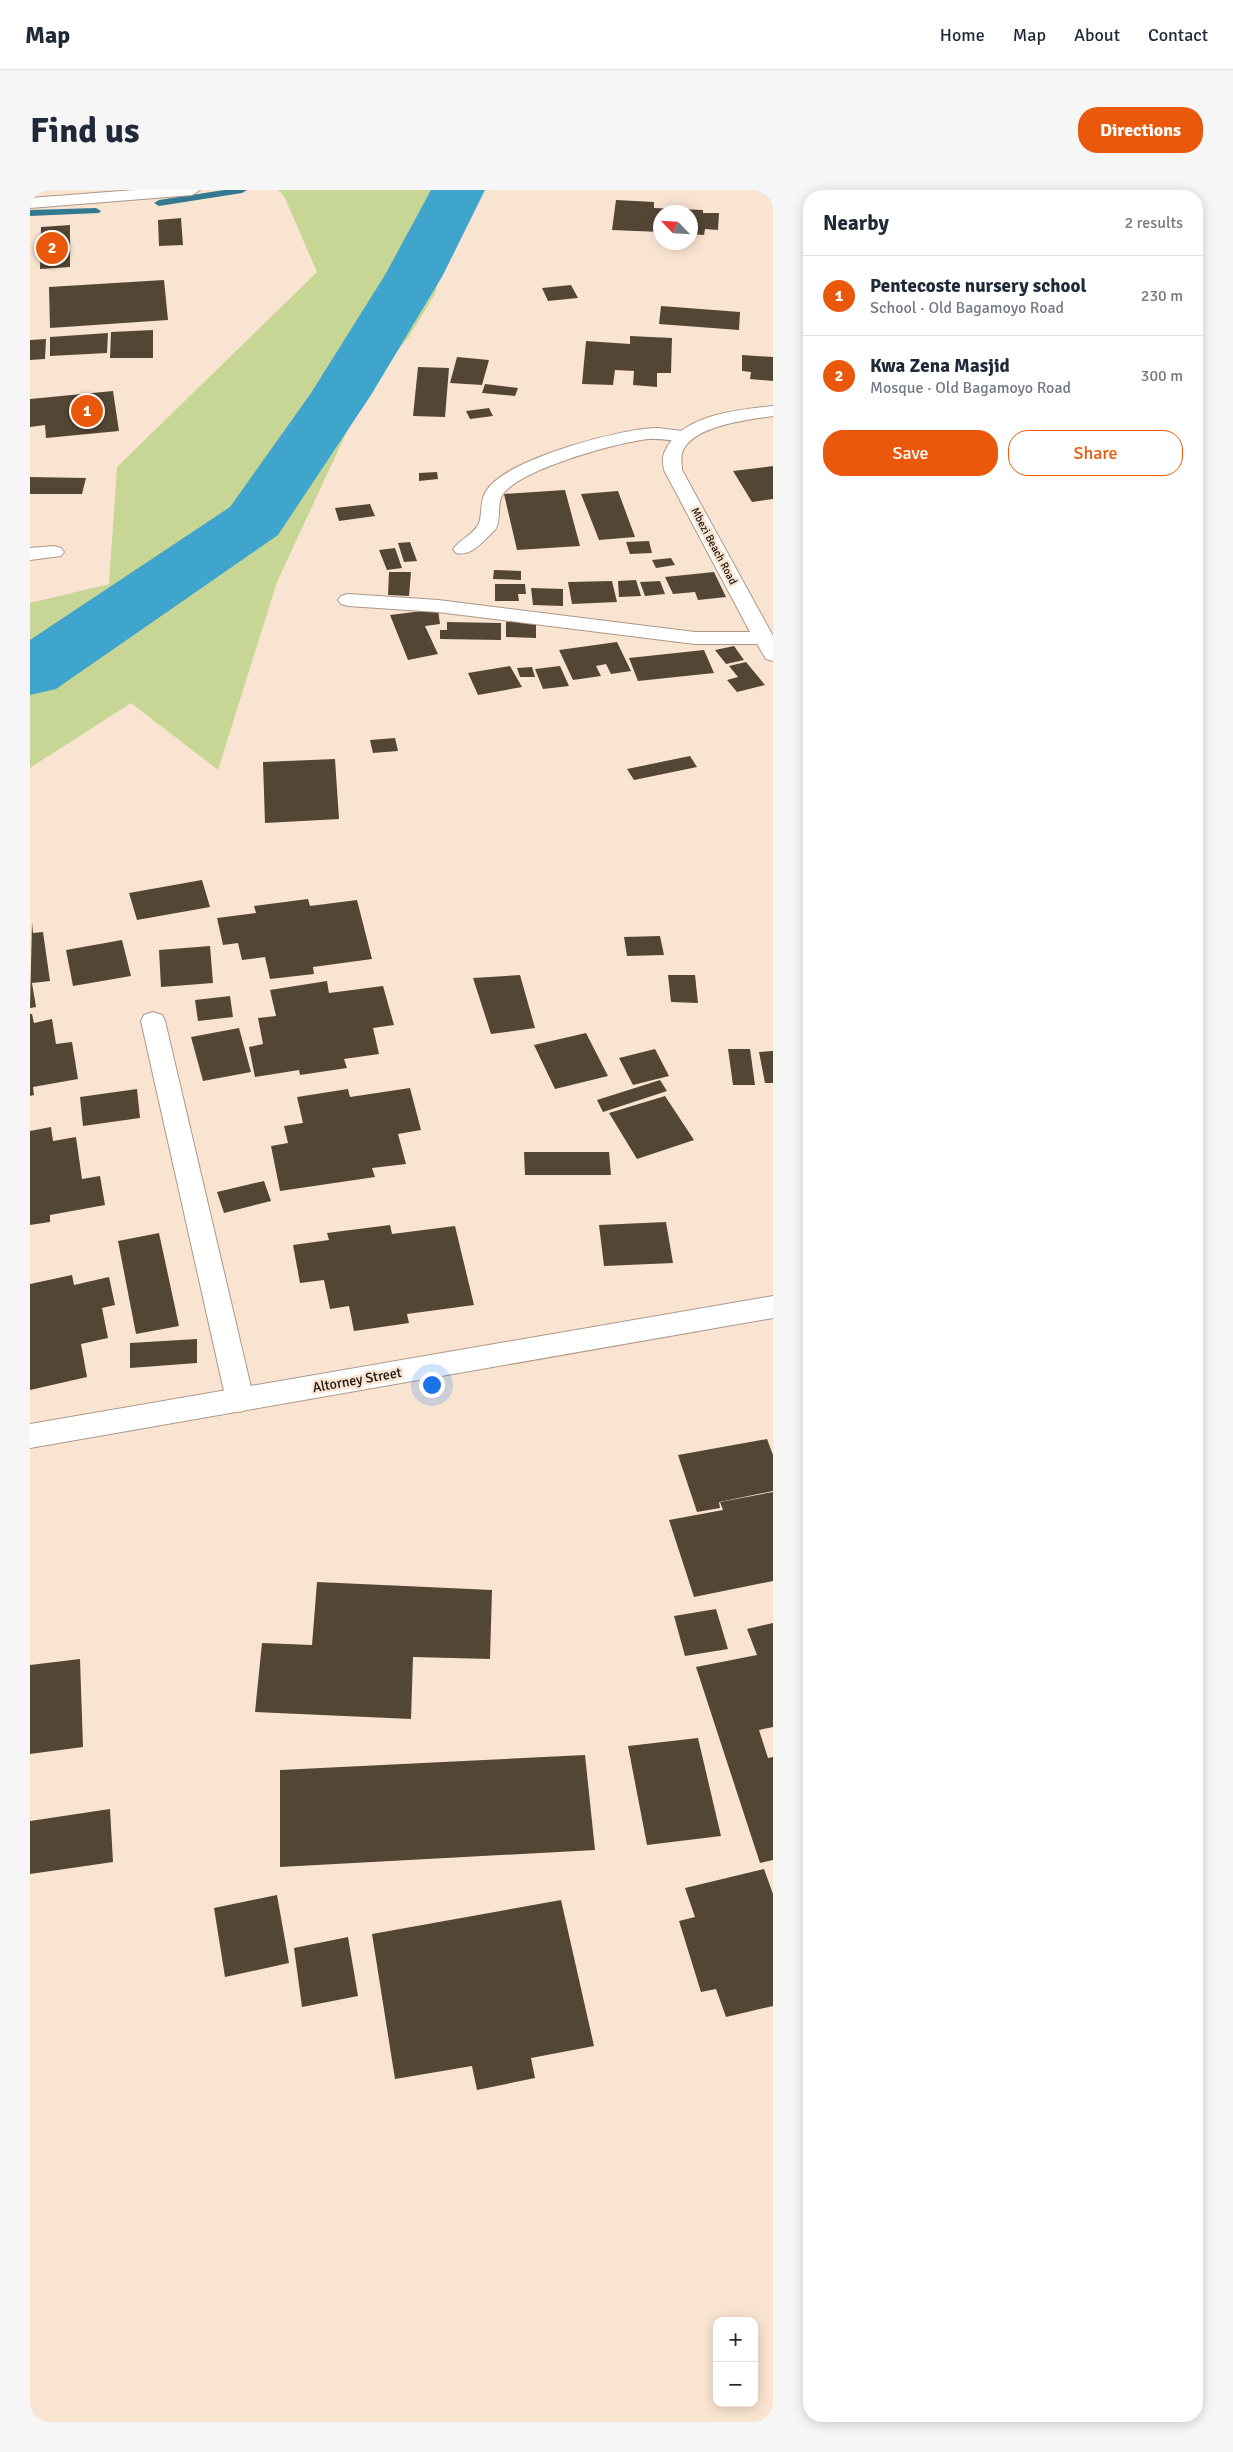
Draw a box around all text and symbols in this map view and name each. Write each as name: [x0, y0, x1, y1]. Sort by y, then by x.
text: Map: [25, 20, 70, 50]
text: Home: [940, 24, 985, 46]
text: Map: [1013, 24, 1046, 46]
text: About: [1074, 24, 1120, 46]
text: Contact: [1148, 24, 1208, 46]
button: Directions: [1078, 107, 1203, 153]
text: Find us: [30, 109, 140, 152]
north arrow: [653, 205, 698, 250]
text: Nearby: [823, 210, 889, 236]
text: 2 results: [1124, 213, 1183, 233]
pin: 2: [36, 229, 68, 267]
text: Pentecoste nursery school: [870, 274, 1086, 298]
text: 1: [835, 286, 843, 306]
text: 230 m: [1141, 286, 1183, 306]
text: School · Old Bagamoyo Road: [870, 298, 1064, 318]
text: Kwa Zena Masjid: [870, 354, 1010, 378]
text: 2: [835, 366, 843, 386]
text: 300 m: [1141, 366, 1183, 386]
text: Mosque · Old Bagamoyo Road: [870, 378, 1071, 398]
pin: 1: [71, 392, 103, 430]
button: Save: [823, 430, 998, 476]
button: Share: [1008, 430, 1183, 476]
street label: Mbezi Beach Road: [688, 505, 740, 587]
street label: Altorney Street: [311, 1364, 403, 1396]
your location: [419, 1372, 445, 1398]
map controls: [713, 2317, 758, 2407]
button: +: [713, 2317, 758, 2362]
button: −: [713, 2362, 758, 2407]

